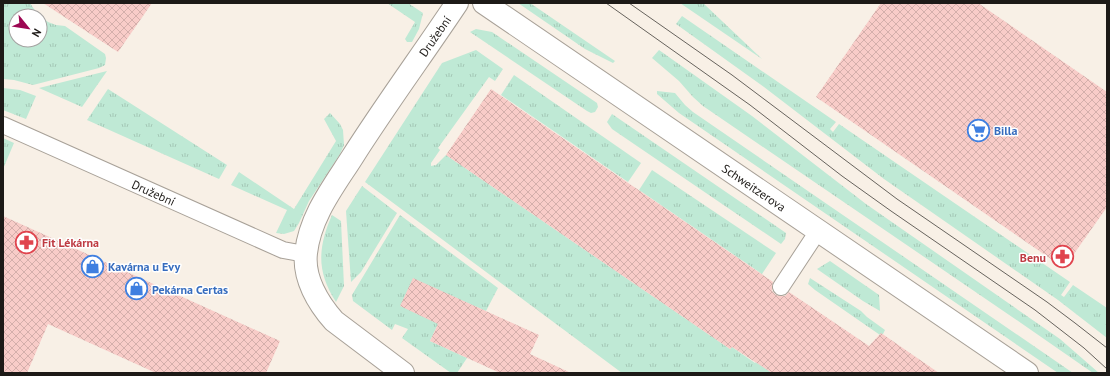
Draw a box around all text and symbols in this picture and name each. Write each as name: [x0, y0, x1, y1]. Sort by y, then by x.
north arrow: [8, 8, 48, 48]
street label: Družební: [415, 13, 454, 59]
text: N: [29, 26, 45, 40]
supermarket icon: Billa: [965, 117, 991, 143]
place label: Billa: [994, 123, 1017, 138]
street label: Schweitzerova: [719, 160, 789, 214]
street label: Družební: [130, 176, 178, 208]
pharmacy icon: Fit Lékárna: [14, 229, 40, 255]
place label: Fit Lékárna: [42, 235, 99, 250]
pharmacy icon: Benu: [1049, 244, 1075, 270]
place label: Benu: [1020, 250, 1046, 265]
shop icon: Kavárna u Evy: [80, 253, 106, 279]
place label: Kavárna u Evy: [108, 259, 181, 274]
shop icon: Pekárna Certas: [124, 276, 150, 302]
place label: Pekárna Certas: [152, 282, 228, 297]

